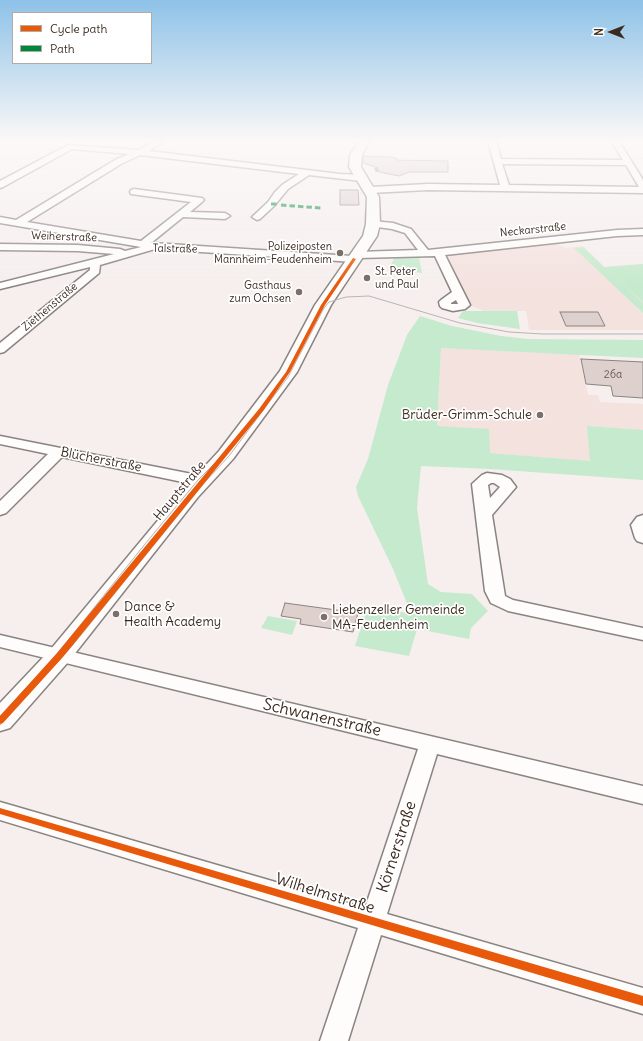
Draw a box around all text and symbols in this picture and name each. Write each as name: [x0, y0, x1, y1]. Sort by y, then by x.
legend: [12, 12, 152, 64]
north arrow: [591, 12, 631, 52]
text: Cycle path: [50, 21, 107, 36]
text: N: [592, 28, 606, 36]
text: Path: [50, 41, 75, 56]
street label: Neckarstraße: [499, 220, 567, 240]
street label: Weiherstraße: [31, 229, 97, 245]
place label: Polizeiposten Mannheim-Feudenheim: [214, 240, 332, 266]
street label: Talstraße: [152, 242, 198, 256]
marker: Polizeiposten Mannheim-Feudenheim: [335, 248, 345, 258]
place label: St. Peter und Paul: [375, 265, 418, 291]
marker: St. Peter und Paul: [362, 273, 372, 283]
place label: Gasthaus zum Ochsen: [229, 279, 291, 305]
street label: Ziethenstraße: [20, 280, 80, 334]
marker: Gasthaus zum Ochsen: [294, 287, 304, 297]
house number: 26a: [604, 368, 622, 382]
place label: Brüder-Grimm-Schule: [402, 407, 532, 423]
marker: Brüder-Grimm-Schule: [535, 410, 545, 420]
street label: Blücherstraße: [59, 444, 143, 476]
street label: Hauptstraße: [151, 458, 209, 524]
place label: Dance & Health Academy: [124, 599, 221, 630]
place label: Liebenzeller Gemeinde MA-Feudenheim: [332, 602, 465, 633]
marker: Dance & Health Academy: [111, 609, 121, 619]
marker: Liebenzeller Gemeinde MA-Feudenheim: [319, 612, 329, 622]
street label: Schwanenstraße: [261, 695, 383, 741]
street label: Körnerstraße: [373, 799, 421, 895]
street label: Wilhelmstraße: [273, 870, 377, 918]

